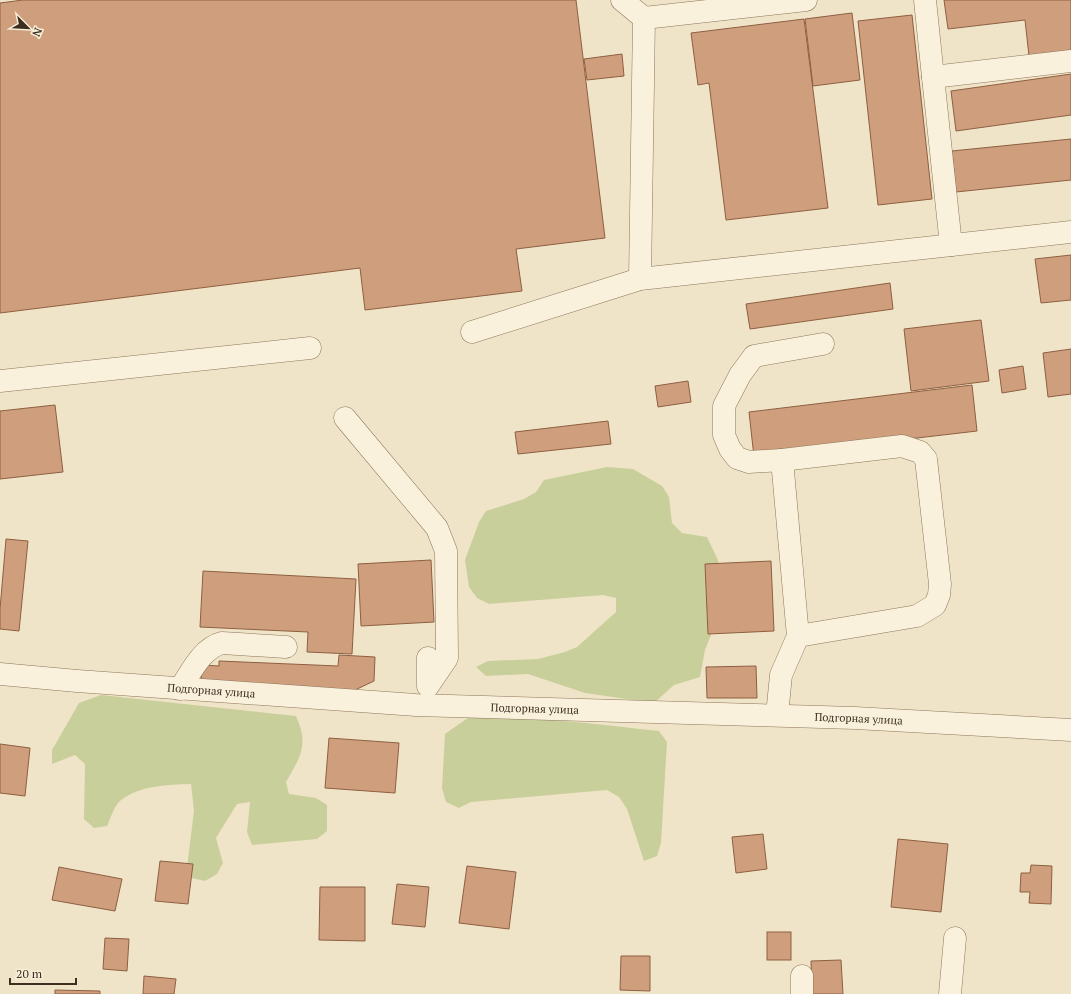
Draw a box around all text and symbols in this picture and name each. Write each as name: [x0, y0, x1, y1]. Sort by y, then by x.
north arrow: [8, 8, 48, 48]
text: N: [29, 25, 45, 39]
street label: Подгорная улица: [167, 680, 256, 701]
street label: Подгорная улица: [490, 700, 580, 717]
street label: Подгорная улица: [814, 710, 904, 728]
scale bar: [10, 960, 76, 986]
text: 20 m: [16, 966, 43, 981]

